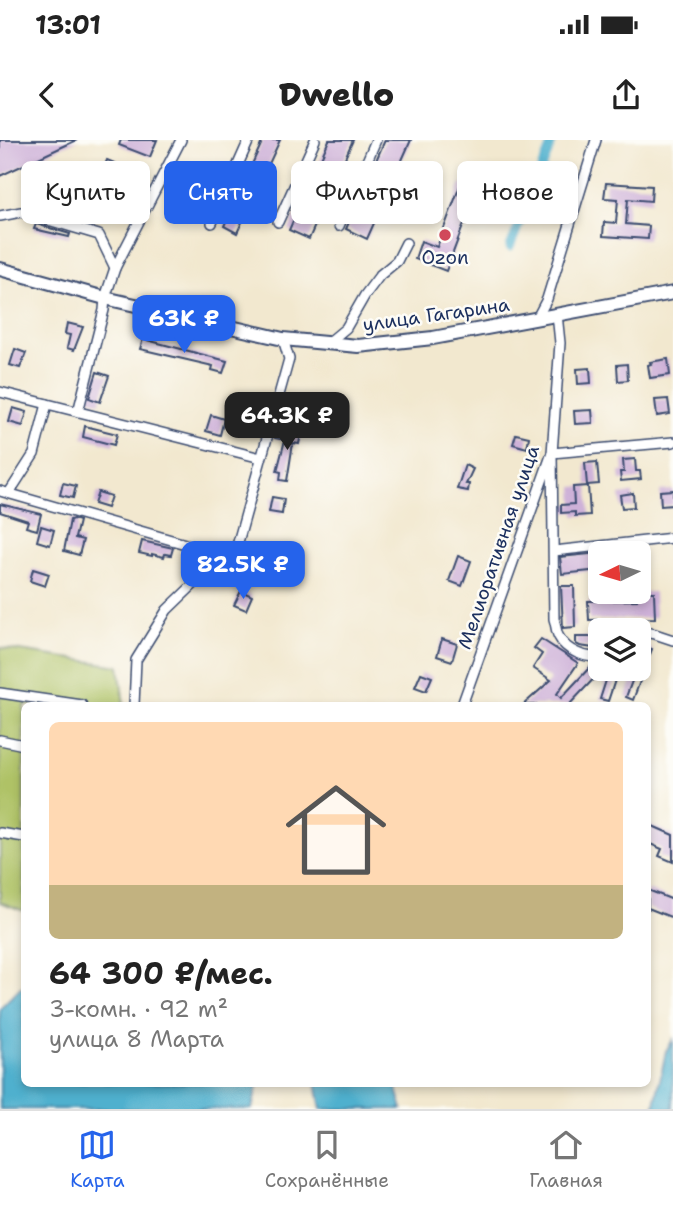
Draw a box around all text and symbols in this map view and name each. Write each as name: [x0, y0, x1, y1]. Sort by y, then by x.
text: 13:01: [35, 7, 101, 42]
text: Dwello: [279, 73, 394, 116]
icon: back: [28, 76, 66, 114]
icon: share: [607, 76, 645, 114]
chip: Купить: [21, 161, 150, 224]
chip: Снять: [164, 161, 277, 224]
chip: Фильтры: [291, 161, 443, 224]
chip: Новое: [457, 161, 578, 224]
marker: Ozon: [437, 227, 453, 243]
place label: Ozon: [421, 245, 469, 270]
street label: улица Гагарина: [361, 292, 511, 337]
pin: 63K ₽: [135, 296, 233, 355]
text: 63K ₽: [148, 303, 220, 333]
pin: 64.3K ₽: [222, 392, 352, 452]
text: 64.3K ₽: [241, 400, 333, 430]
street label: Мелиоративная улица: [452, 442, 545, 652]
north arrow: [588, 541, 651, 604]
map controls: [588, 541, 651, 681]
pin: 82.5K ₽: [178, 542, 308, 601]
text: 82.5K ₽: [197, 549, 289, 579]
button: layers: [588, 618, 651, 681]
icon: home: [273, 767, 399, 893]
text: 64 300 ₽/мес.: [49, 953, 273, 994]
text: 3-комн. · 92 m²: [49, 994, 228, 1024]
text: улица 8 Марта: [49, 1024, 224, 1054]
tab: Карта: [70, 1126, 125, 1193]
tab: Сохранённые: [265, 1126, 389, 1193]
tab: Главная: [529, 1126, 603, 1193]

